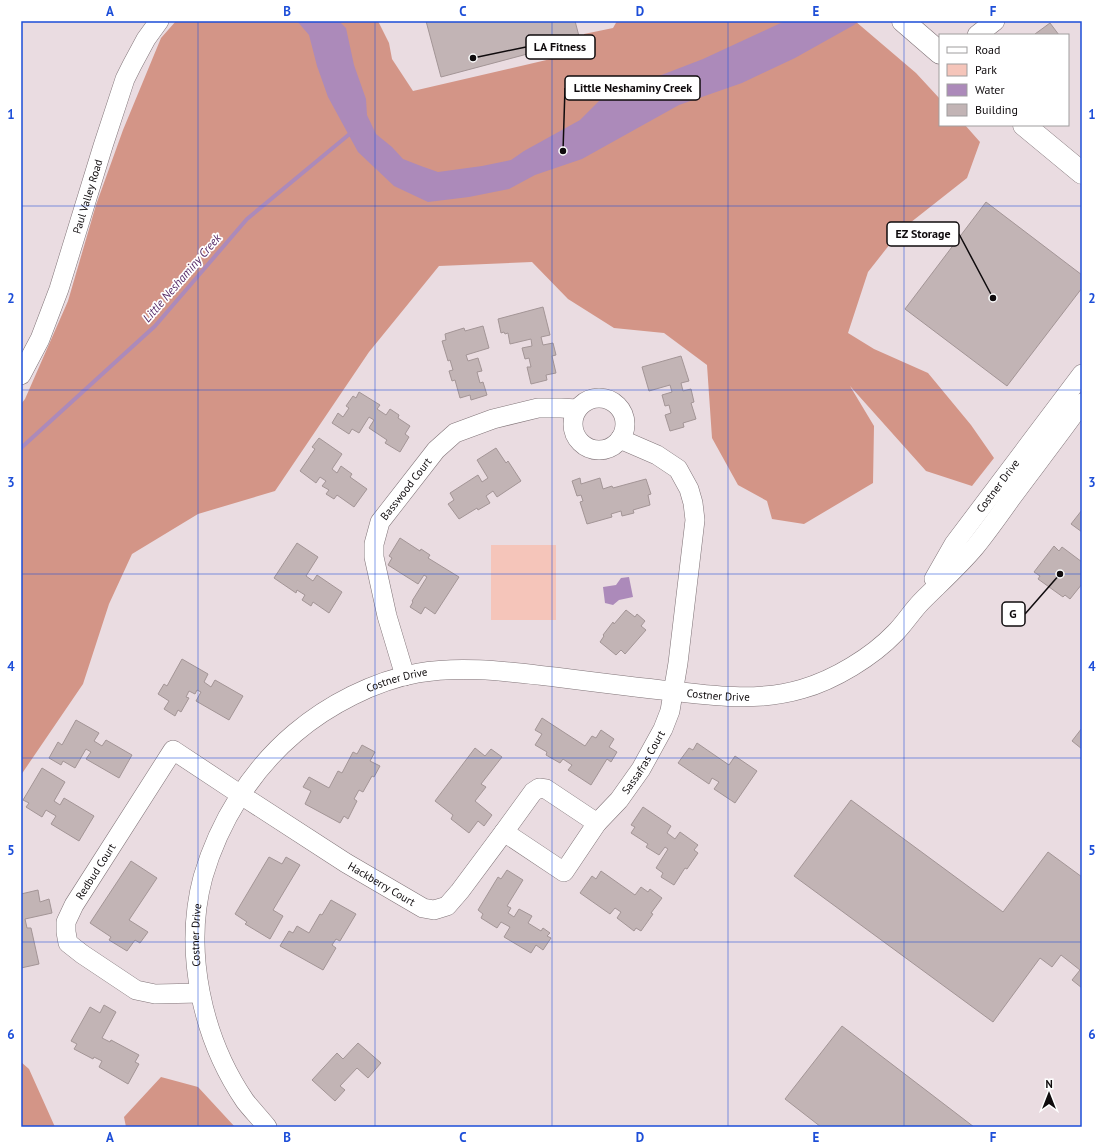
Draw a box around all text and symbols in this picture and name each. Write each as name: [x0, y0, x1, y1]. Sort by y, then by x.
text: A: [106, 3, 114, 20]
text: B: [283, 3, 291, 20]
text: C: [459, 3, 467, 20]
text: D: [636, 3, 644, 20]
text: E: [813, 3, 820, 20]
text: F: [990, 3, 997, 20]
legend: [939, 34, 1069, 126]
callout: LA Fitness: [526, 35, 595, 59]
text: LA Fitness: [534, 39, 586, 54]
text: Road: [975, 42, 1000, 57]
text: Park: [975, 62, 997, 77]
callout: Little Neshaminy Creek: [565, 76, 700, 100]
text: Little Neshaminy Creek: [574, 80, 692, 95]
text: Water: [975, 82, 1005, 97]
text: Building: [975, 102, 1018, 117]
text: 1: [7, 106, 15, 123]
text: 1: [1088, 106, 1096, 123]
street label: Paul Valley Road: [69, 158, 106, 235]
callout: EZ Storage: [887, 222, 959, 246]
text: EZ Storage: [895, 226, 951, 241]
water label: Little Neshaminy Creek: [139, 230, 224, 325]
text: 2: [7, 290, 15, 307]
text: 2: [1088, 290, 1096, 307]
street label: Basswood Court: [377, 454, 435, 523]
street label: Costner Drive: [973, 456, 1023, 515]
text: 3: [7, 474, 15, 491]
text: 3: [1088, 474, 1096, 491]
callout: G: [1002, 602, 1025, 626]
text: G: [1009, 606, 1017, 621]
text: 4: [7, 658, 15, 675]
text: 4: [1088, 658, 1096, 675]
street label: Costner Drive: [364, 665, 429, 695]
street label: Costner Drive: [686, 686, 750, 704]
street label: Sassafras Court: [619, 728, 668, 797]
street label: Redbud Court: [72, 840, 119, 902]
text: 5: [7, 842, 15, 859]
text: 5: [1088, 842, 1096, 859]
street label: Hackberry Court: [346, 859, 418, 909]
street label: Costner Drive: [188, 902, 205, 967]
text: 6: [7, 1026, 15, 1043]
text: 6: [1088, 1026, 1096, 1043]
north arrow: [1029, 1074, 1069, 1114]
text: N: [1045, 1077, 1053, 1091]
text: A: [106, 1129, 114, 1146]
text: B: [283, 1129, 291, 1146]
text: C: [459, 1129, 467, 1146]
text: D: [636, 1129, 644, 1146]
text: E: [813, 1129, 820, 1146]
text: F: [990, 1129, 997, 1146]

